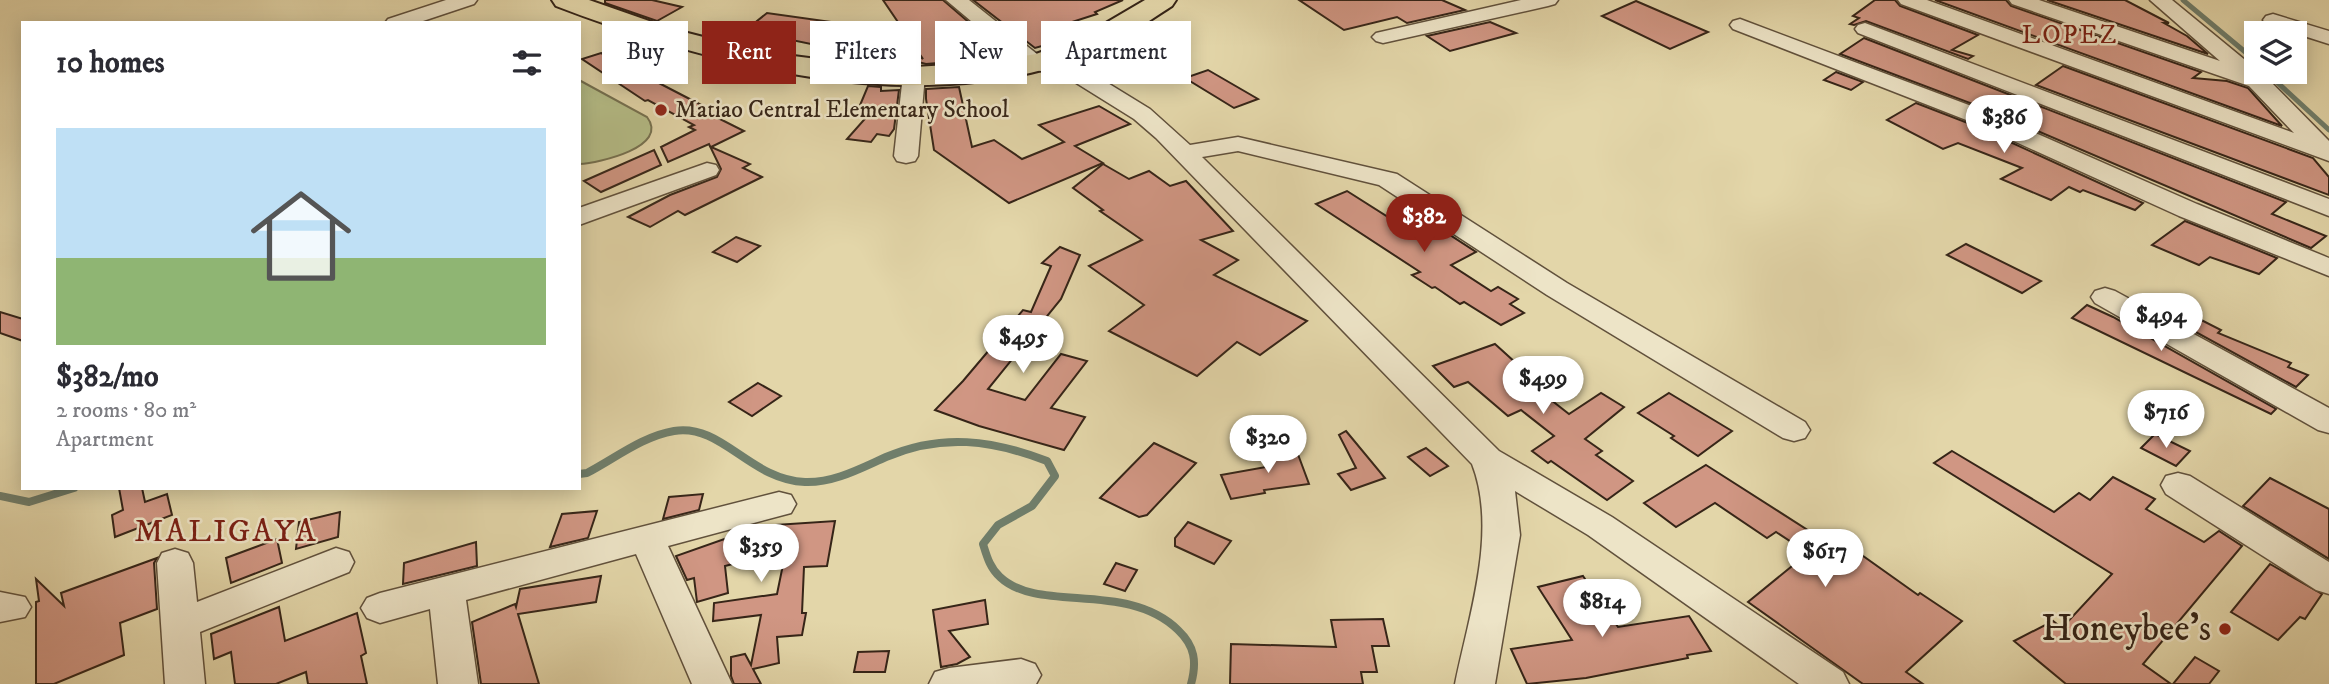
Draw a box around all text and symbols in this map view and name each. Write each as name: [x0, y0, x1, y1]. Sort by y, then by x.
district label: LOPEZ: [2021, 19, 2119, 52]
chip: Buy: [602, 21, 688, 84]
chip: Rent: [702, 21, 796, 84]
chip: Filters: [810, 21, 921, 84]
chip: New: [935, 21, 1027, 84]
chip: Apartment: [1041, 21, 1191, 84]
map controls: [2244, 21, 2307, 84]
button: layers: [2244, 21, 2307, 84]
icon: filters: [508, 44, 546, 82]
text: 10 homes: [56, 45, 165, 82]
place label: Matiao Central Elementary School: [675, 95, 1010, 125]
pin: $386: [1963, 96, 2045, 155]
marker: Matiao Central Elementary School: [653, 102, 669, 118]
text: $386: [1982, 103, 2026, 132]
icon: home: [238, 173, 364, 299]
pin: $382: [1383, 194, 1465, 254]
text: $382: [1402, 202, 1446, 231]
pin: $494: [2120, 294, 2202, 353]
text: $494: [2136, 301, 2186, 330]
pin: $495: [982, 316, 1064, 375]
text: $495: [999, 323, 1047, 352]
pin: $499: [1502, 356, 1584, 416]
text: $382/mo: [56, 359, 159, 396]
text: $499: [1519, 364, 1567, 393]
pin: $716: [2125, 391, 2207, 450]
text: 2 rooms · 80 m²: [56, 396, 196, 425]
text: $716: [2144, 398, 2189, 427]
pin: $320: [1227, 416, 1309, 475]
text: $320: [1246, 423, 1290, 452]
text: Apartment: [56, 425, 154, 454]
district label: MALIGAYA: [134, 512, 318, 552]
pin: $359: [720, 524, 802, 584]
pin: $617: [1784, 530, 1866, 589]
text: $359: [739, 532, 783, 561]
text: $617: [1803, 537, 1847, 566]
pin: $814: [1561, 580, 1643, 639]
text: $814: [1579, 587, 1625, 616]
place label: Honeybee's: [2041, 606, 2211, 653]
marker: Honeybee's: [2217, 621, 2233, 637]

